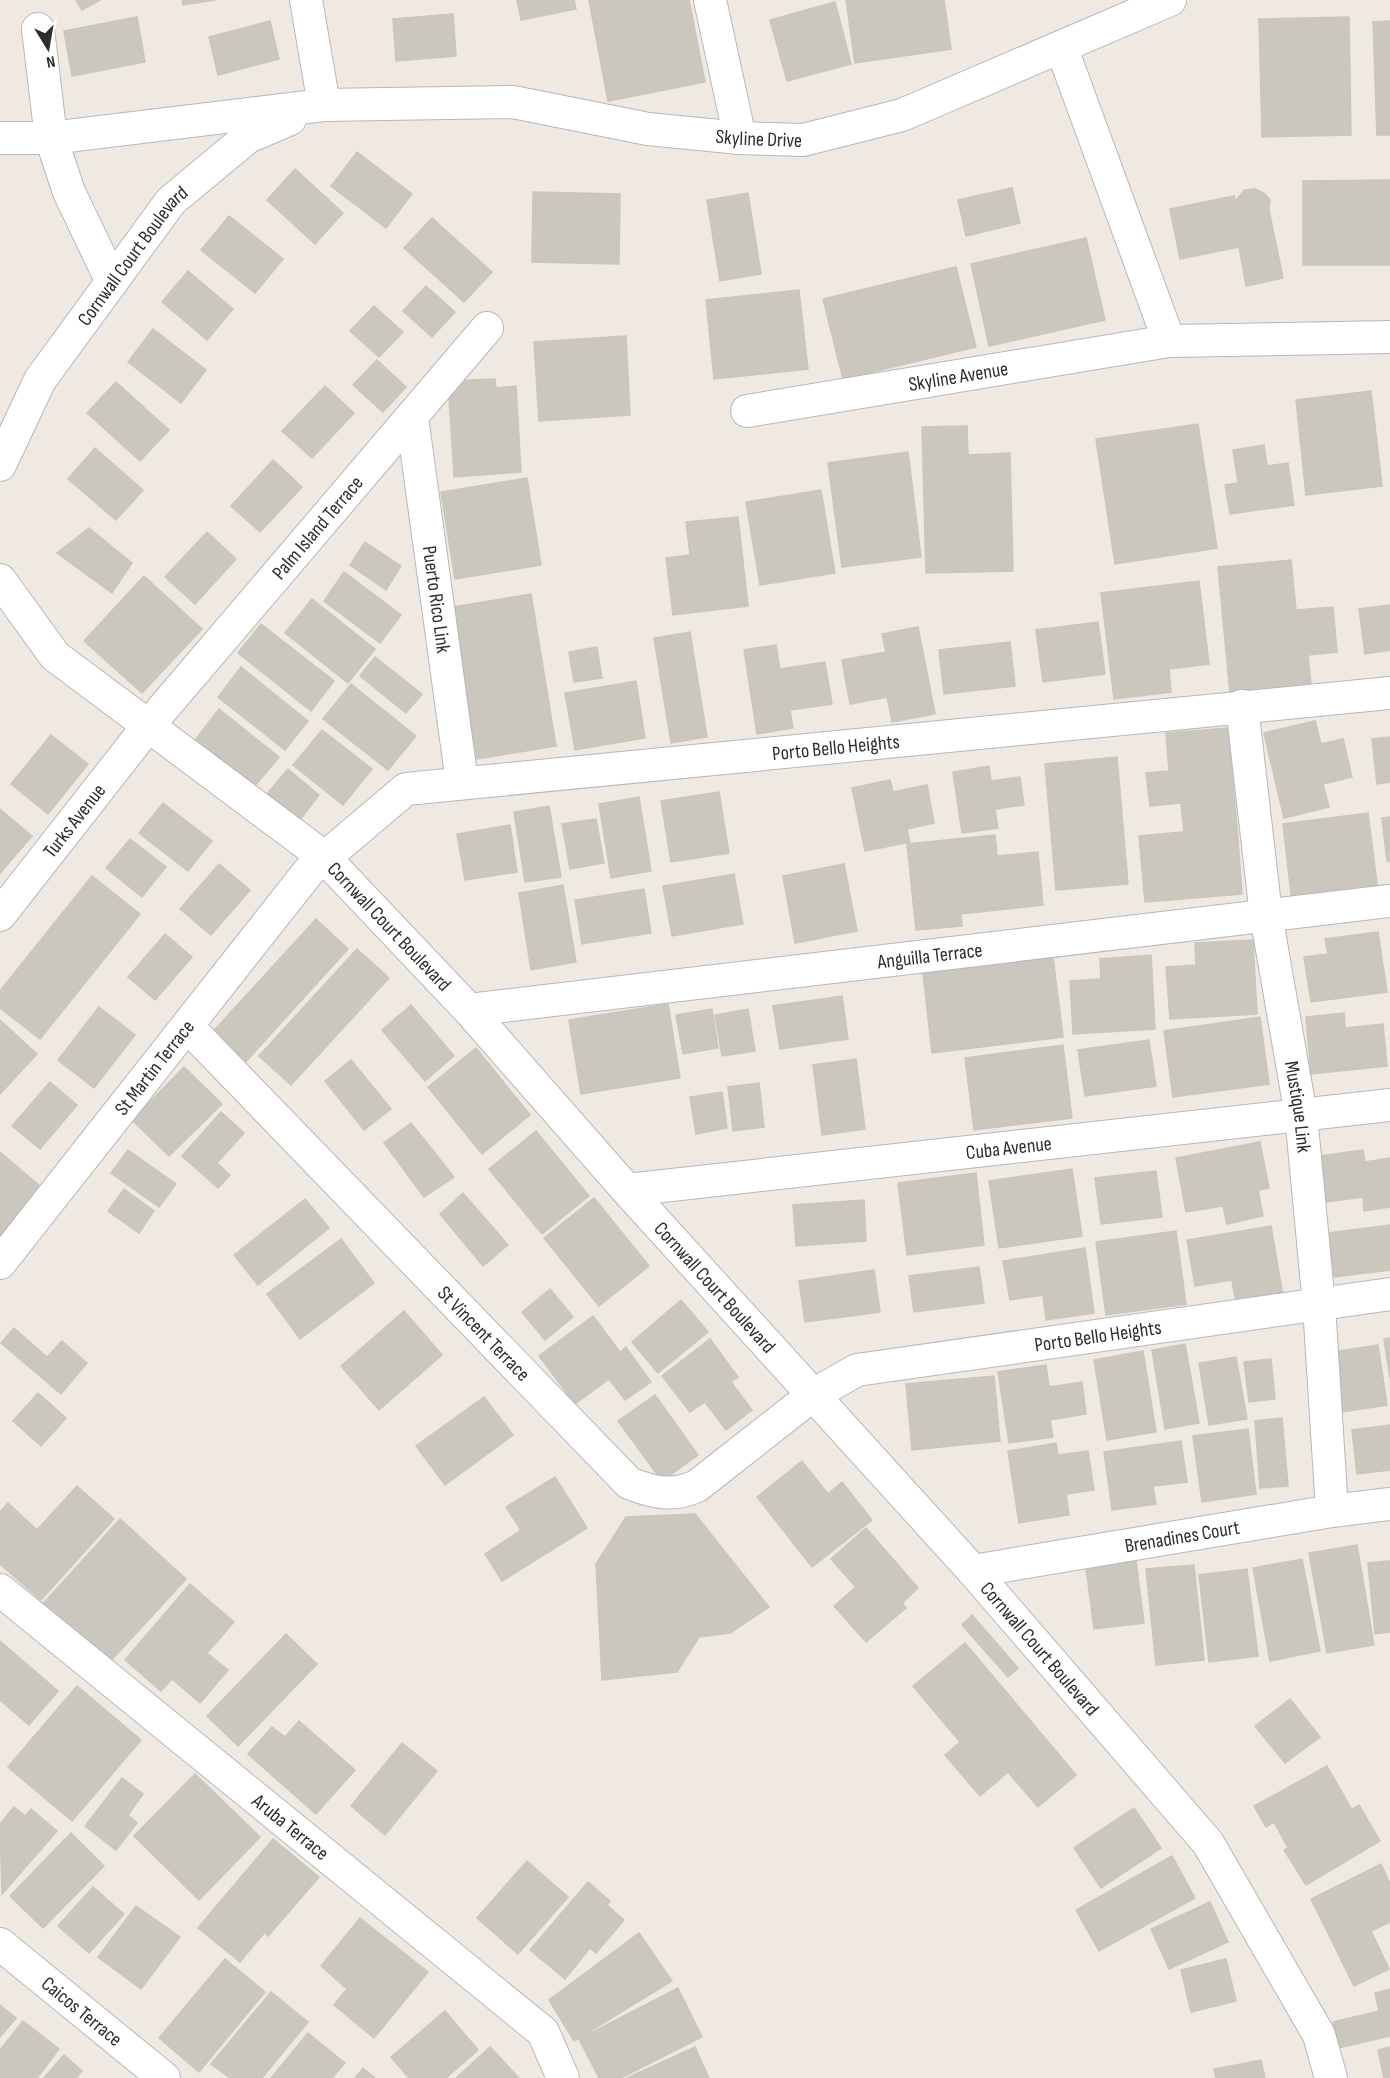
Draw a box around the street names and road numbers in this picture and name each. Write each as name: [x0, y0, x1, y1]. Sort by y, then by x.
street label: Skyline Drive: [714, 125, 802, 153]
street label: Cornwall Court Boulevard: [73, 181, 193, 331]
street label: Skyline Avenue: [907, 357, 1010, 397]
street label: Palm Island Terrace: [267, 471, 369, 585]
street label: Puerto Rico Link: [417, 544, 455, 655]
street label: Porto Bello Heights: [771, 730, 901, 766]
street label: Turks Avenue: [38, 779, 111, 863]
street label: Cornwall Court Boulevard: [322, 857, 456, 997]
street label: Anguilla Terrace: [875, 938, 984, 975]
street label: St Martin Terrace: [110, 1016, 200, 1121]
street label: Mustique Link: [1279, 1059, 1316, 1154]
street label: Cuba Avenue: [965, 1132, 1053, 1165]
street label: Cornwall Court Boulevard: [649, 1217, 780, 1358]
street label: St Vincent Terrace: [432, 1281, 535, 1386]
street label: Porto Bello Heights: [1033, 1316, 1163, 1358]
street label: Brenadines Court: [1123, 1516, 1241, 1558]
street label: Cornwall Court Boulevard: [975, 1577, 1104, 1721]
street label: Aruba Terrace: [246, 1789, 333, 1866]
street label: Caicos Terrace: [36, 1972, 127, 2052]

